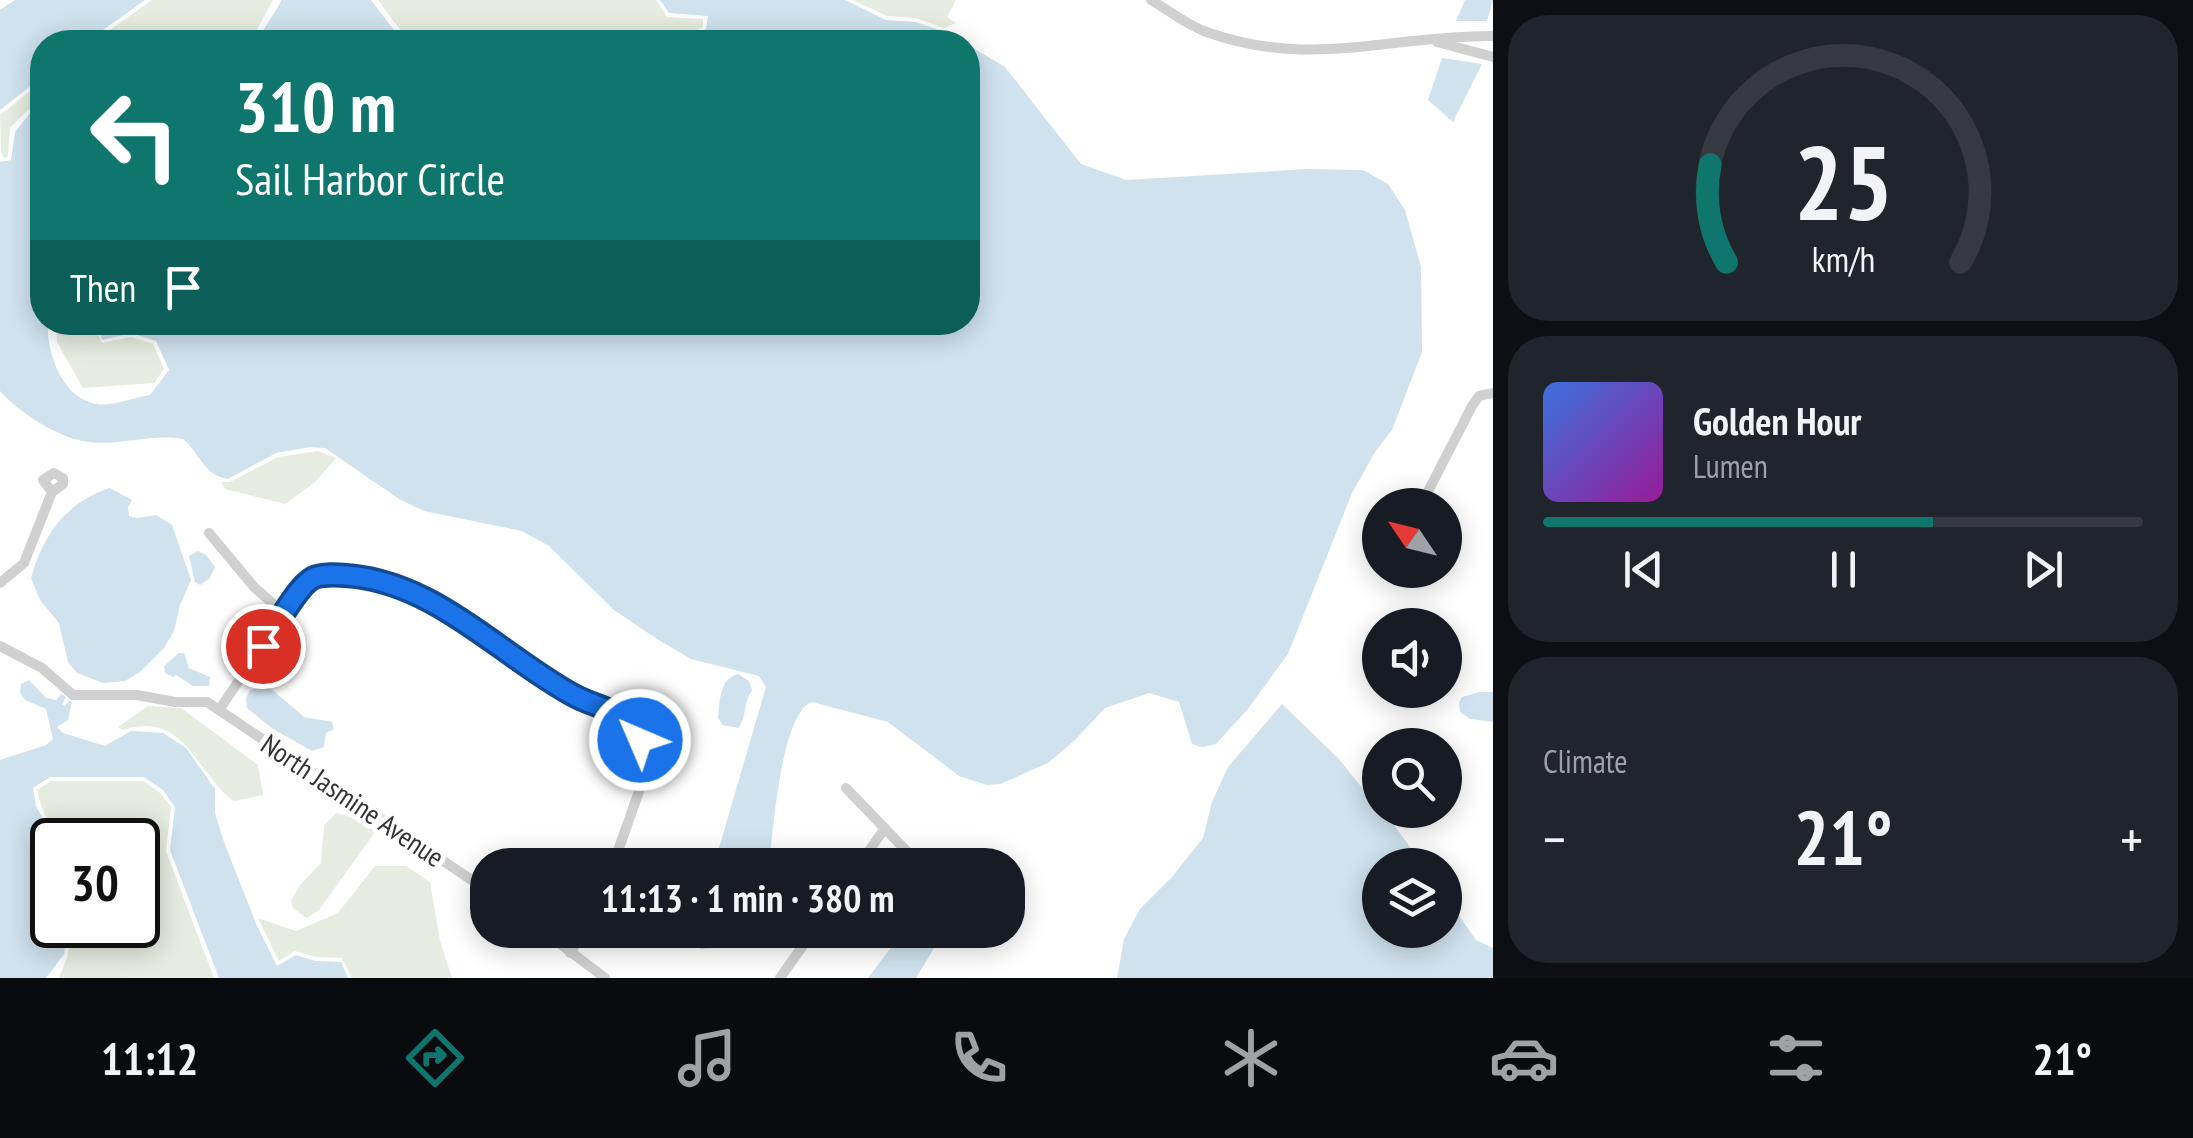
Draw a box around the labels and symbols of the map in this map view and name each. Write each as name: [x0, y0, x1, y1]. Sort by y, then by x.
north arrow: [1362, 488, 1462, 588]
pin: [221, 604, 306, 689]
position arrow: [588, 688, 692, 792]
street label: North Jasmine Avenue: [254, 725, 452, 875]
speed limit sign: 30: [30, 818, 160, 948]

